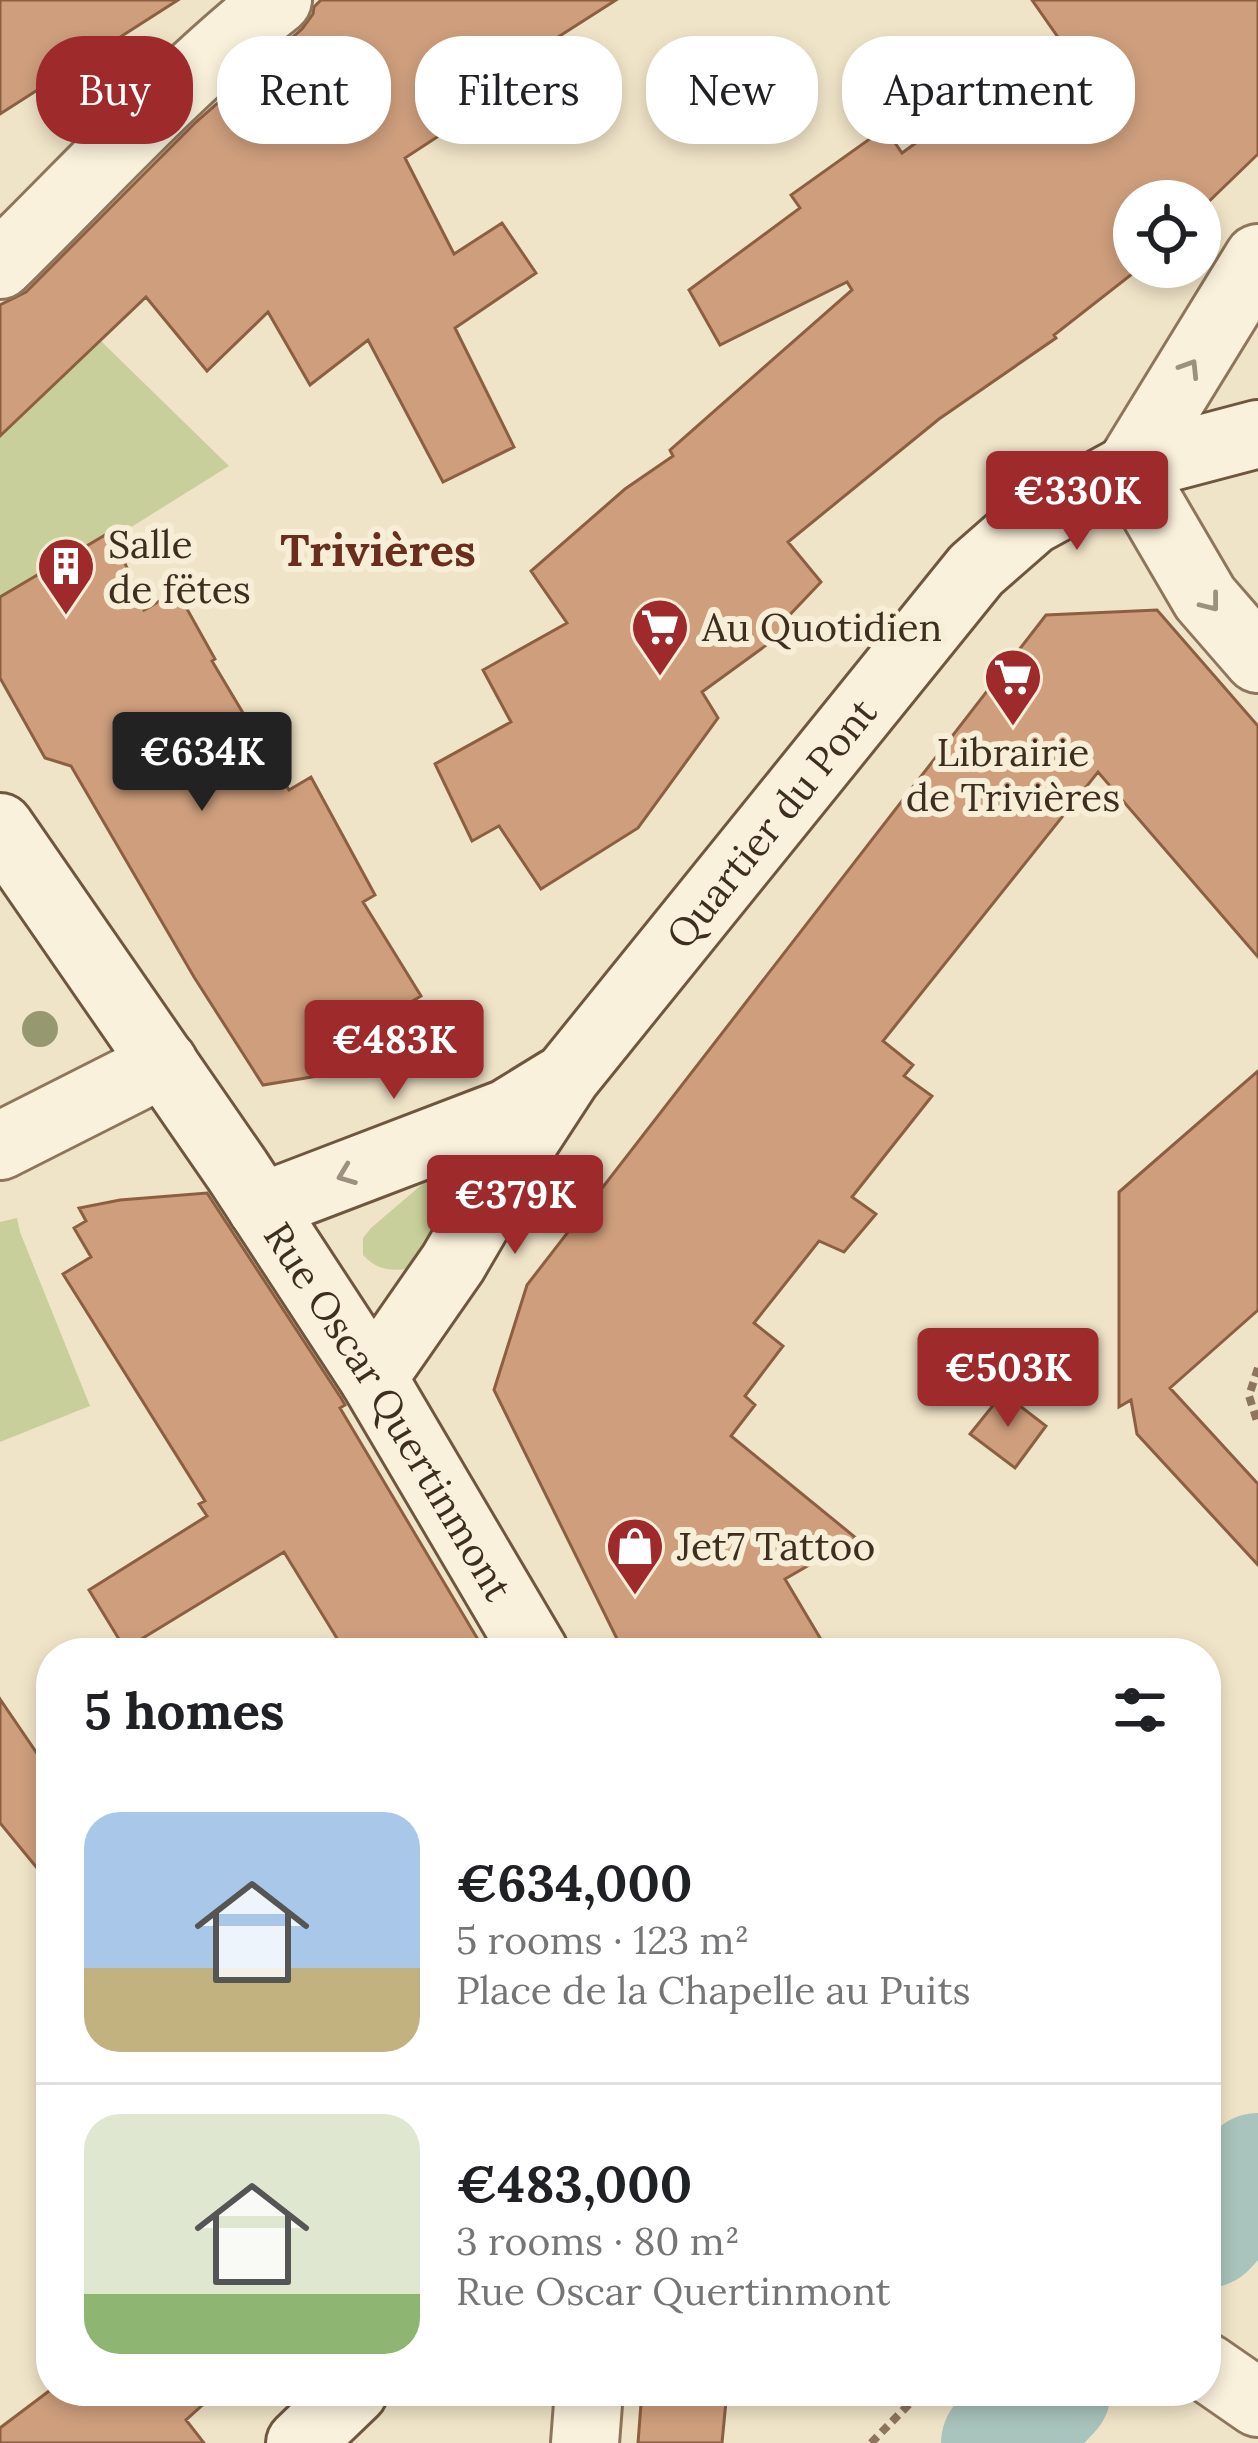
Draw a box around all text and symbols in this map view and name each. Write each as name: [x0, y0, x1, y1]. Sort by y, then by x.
chip: Buy: [36, 36, 193, 144]
chip: Rent: [217, 36, 391, 144]
chip: Filters: [415, 36, 622, 144]
chip: New: [646, 36, 818, 144]
chip: Apartment: [842, 36, 1135, 144]
map controls: [1113, 180, 1221, 288]
button: locate: [1113, 180, 1221, 288]
one-way arrow: [1176, 360, 1198, 382]
pin: €330K: [993, 451, 1161, 553]
text: €330K: [1013, 465, 1141, 515]
place label: Salle de fëtes: [108, 519, 251, 614]
district label: Trivières: [280, 521, 476, 578]
building icon: Salle de fëtes: [35, 535, 97, 617]
one-way arrow: [1196, 589, 1218, 611]
supermarket icon: Au Quotidien: [629, 596, 691, 678]
place label: Au Quotidien: [701, 602, 942, 652]
supermarket icon: Librairie de Trivières: [982, 646, 1044, 728]
street label: Quartier du Pont: [655, 688, 887, 959]
pin: €634K: [118, 712, 286, 814]
text: €634K: [140, 726, 264, 776]
place label: Librairie de Trivières: [906, 727, 1120, 822]
pin: €483K: [310, 1000, 478, 1102]
text: €483K: [332, 1014, 456, 1064]
pin: €379K: [431, 1155, 599, 1257]
one-way arrow: [336, 1161, 357, 1186]
text: €379K: [454, 1169, 576, 1219]
street label: Rue Oscar Quertinmont: [253, 1213, 523, 1609]
pin: €503K: [924, 1328, 1092, 1430]
text: €503K: [944, 1342, 1072, 1392]
shop icon: Jet7 Tattoo: [604, 1515, 666, 1597]
place label: Jet7 Tattoo: [676, 1521, 875, 1571]
icon: filters: [1107, 1677, 1173, 1743]
text: 5 homes: [84, 1678, 285, 1743]
text: €634,000: [456, 1850, 692, 1915]
icon: home: [180, 1860, 324, 2004]
text: 5 rooms · 123 m²: [456, 1915, 749, 1965]
text: Place de la Chapelle au Puits: [456, 1965, 971, 2015]
text: €483,000: [456, 2151, 692, 2216]
icon: home: [180, 2162, 324, 2306]
text: 3 rooms · 80 m²: [456, 2216, 740, 2266]
text: Rue Oscar Quertinmont: [456, 2266, 891, 2316]

